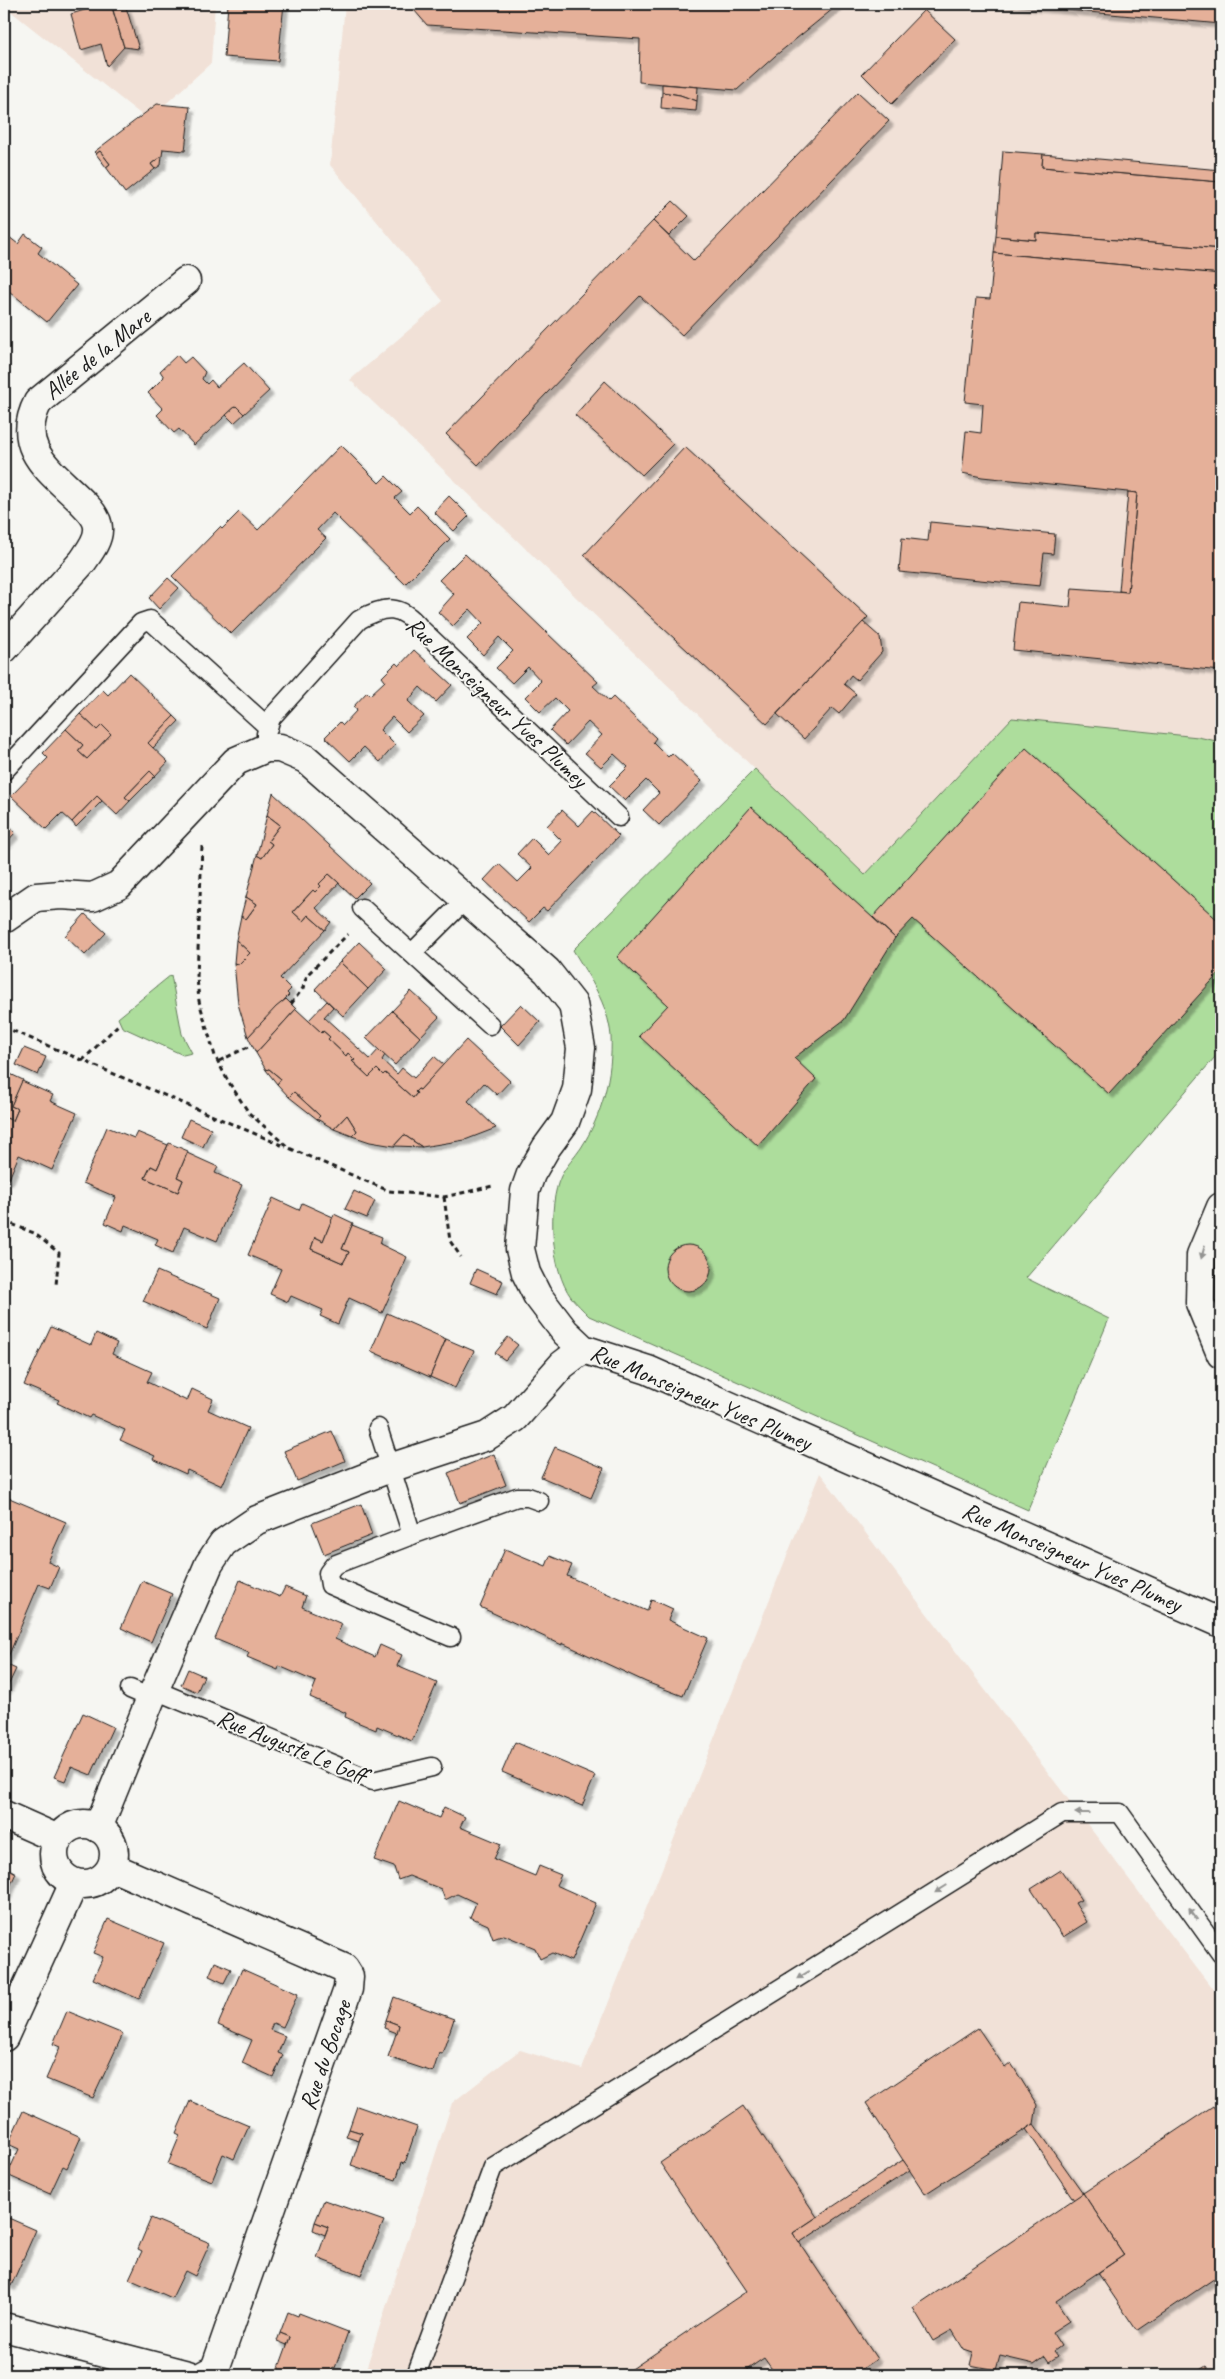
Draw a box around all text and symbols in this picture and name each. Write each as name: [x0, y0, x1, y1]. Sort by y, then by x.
street label: Allée de la Mare: [38, 301, 158, 406]
street label: Rue Monseigneur Yves Plumey: [400, 610, 595, 795]
one-way arrow: [1199, 1244, 1207, 1259]
street label: Rue Monseigneur Yves Plumey: [586, 1337, 818, 1458]
street label: Rue Monseigneur Yves Plumey: [958, 1495, 1188, 1620]
street label: Rue Auguste Le Goff: [213, 1702, 376, 1792]
one-way arrow: [1073, 1809, 1089, 1817]
one-way arrow: [934, 1885, 947, 1894]
one-way arrow: [1188, 1907, 1198, 1921]
one-way arrow: [796, 1970, 809, 1979]
street label: Rue du Bocage: [292, 1994, 358, 2114]

